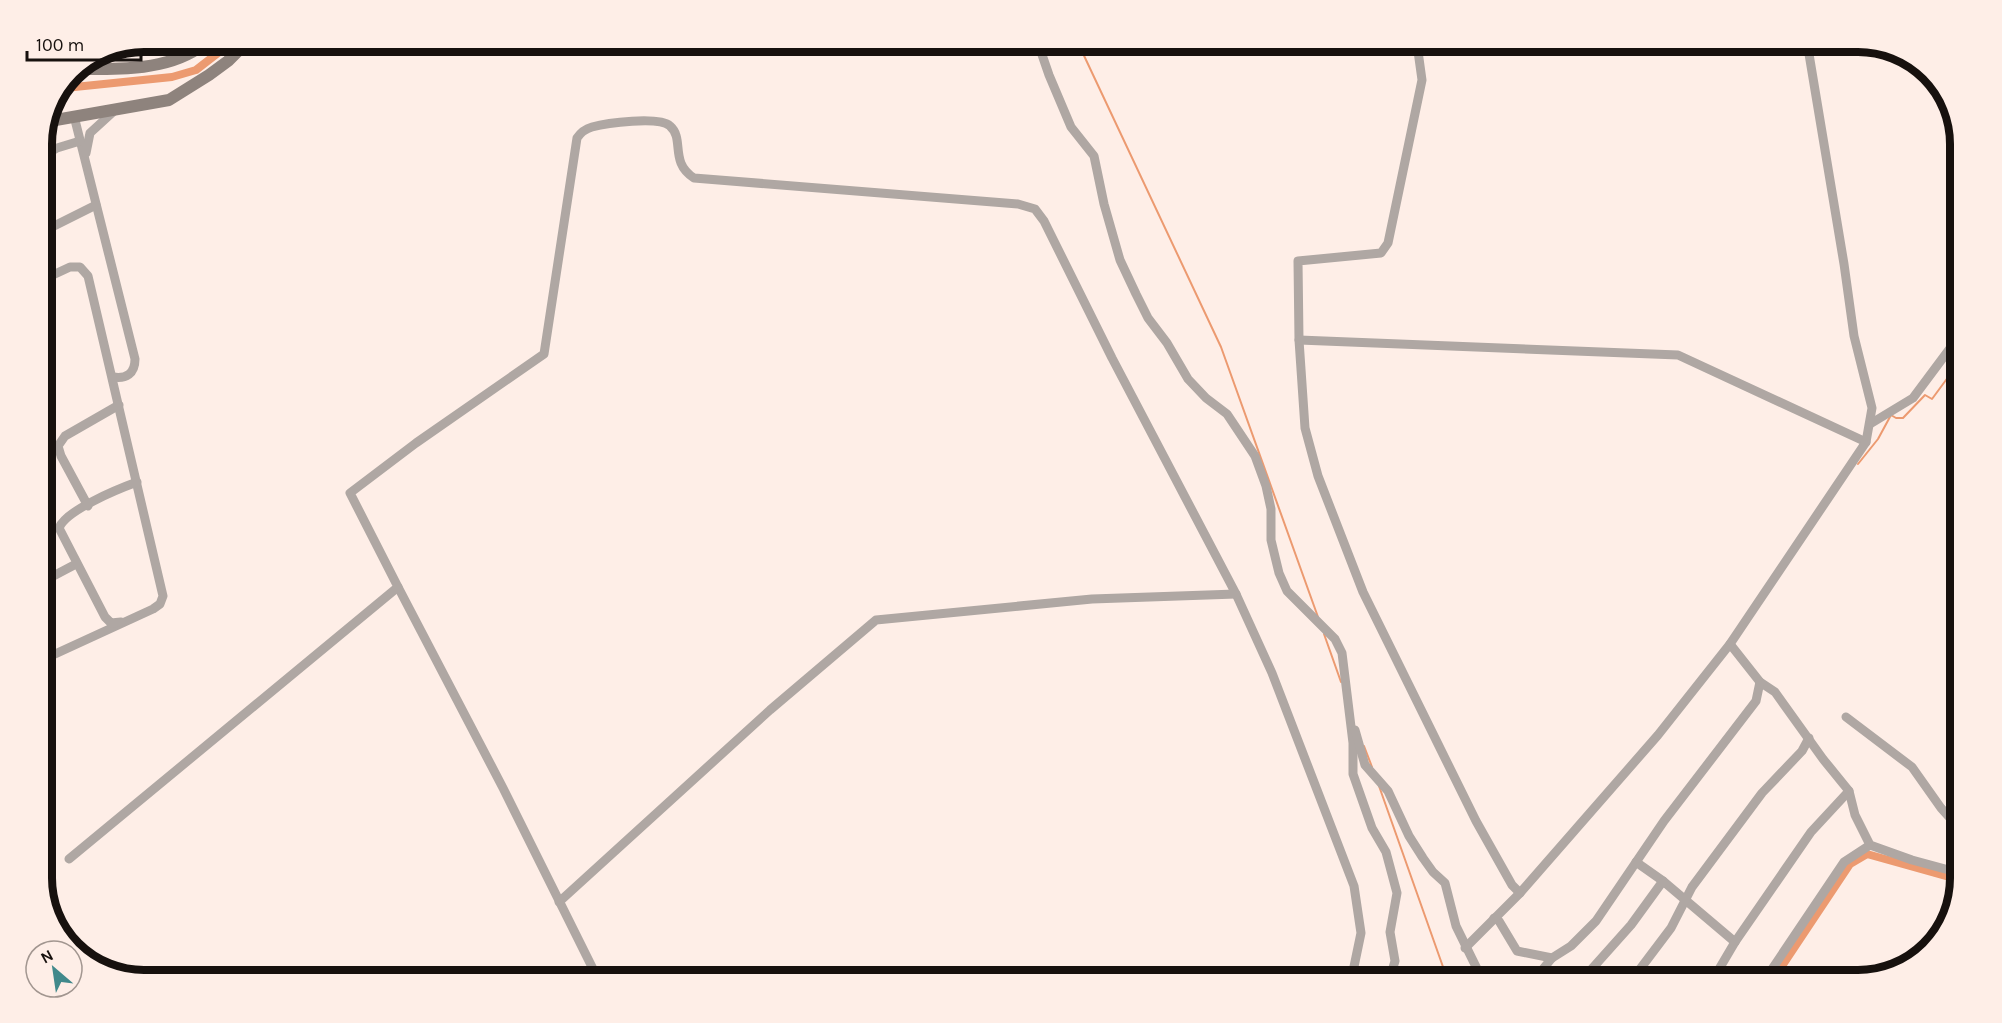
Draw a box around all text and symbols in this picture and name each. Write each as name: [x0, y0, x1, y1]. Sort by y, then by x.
scale bar: [27, 24, 141, 62]
text: 100 m: [36, 34, 84, 56]
north arrow: [24, 939, 84, 999]
text: N: [37, 945, 57, 967]

